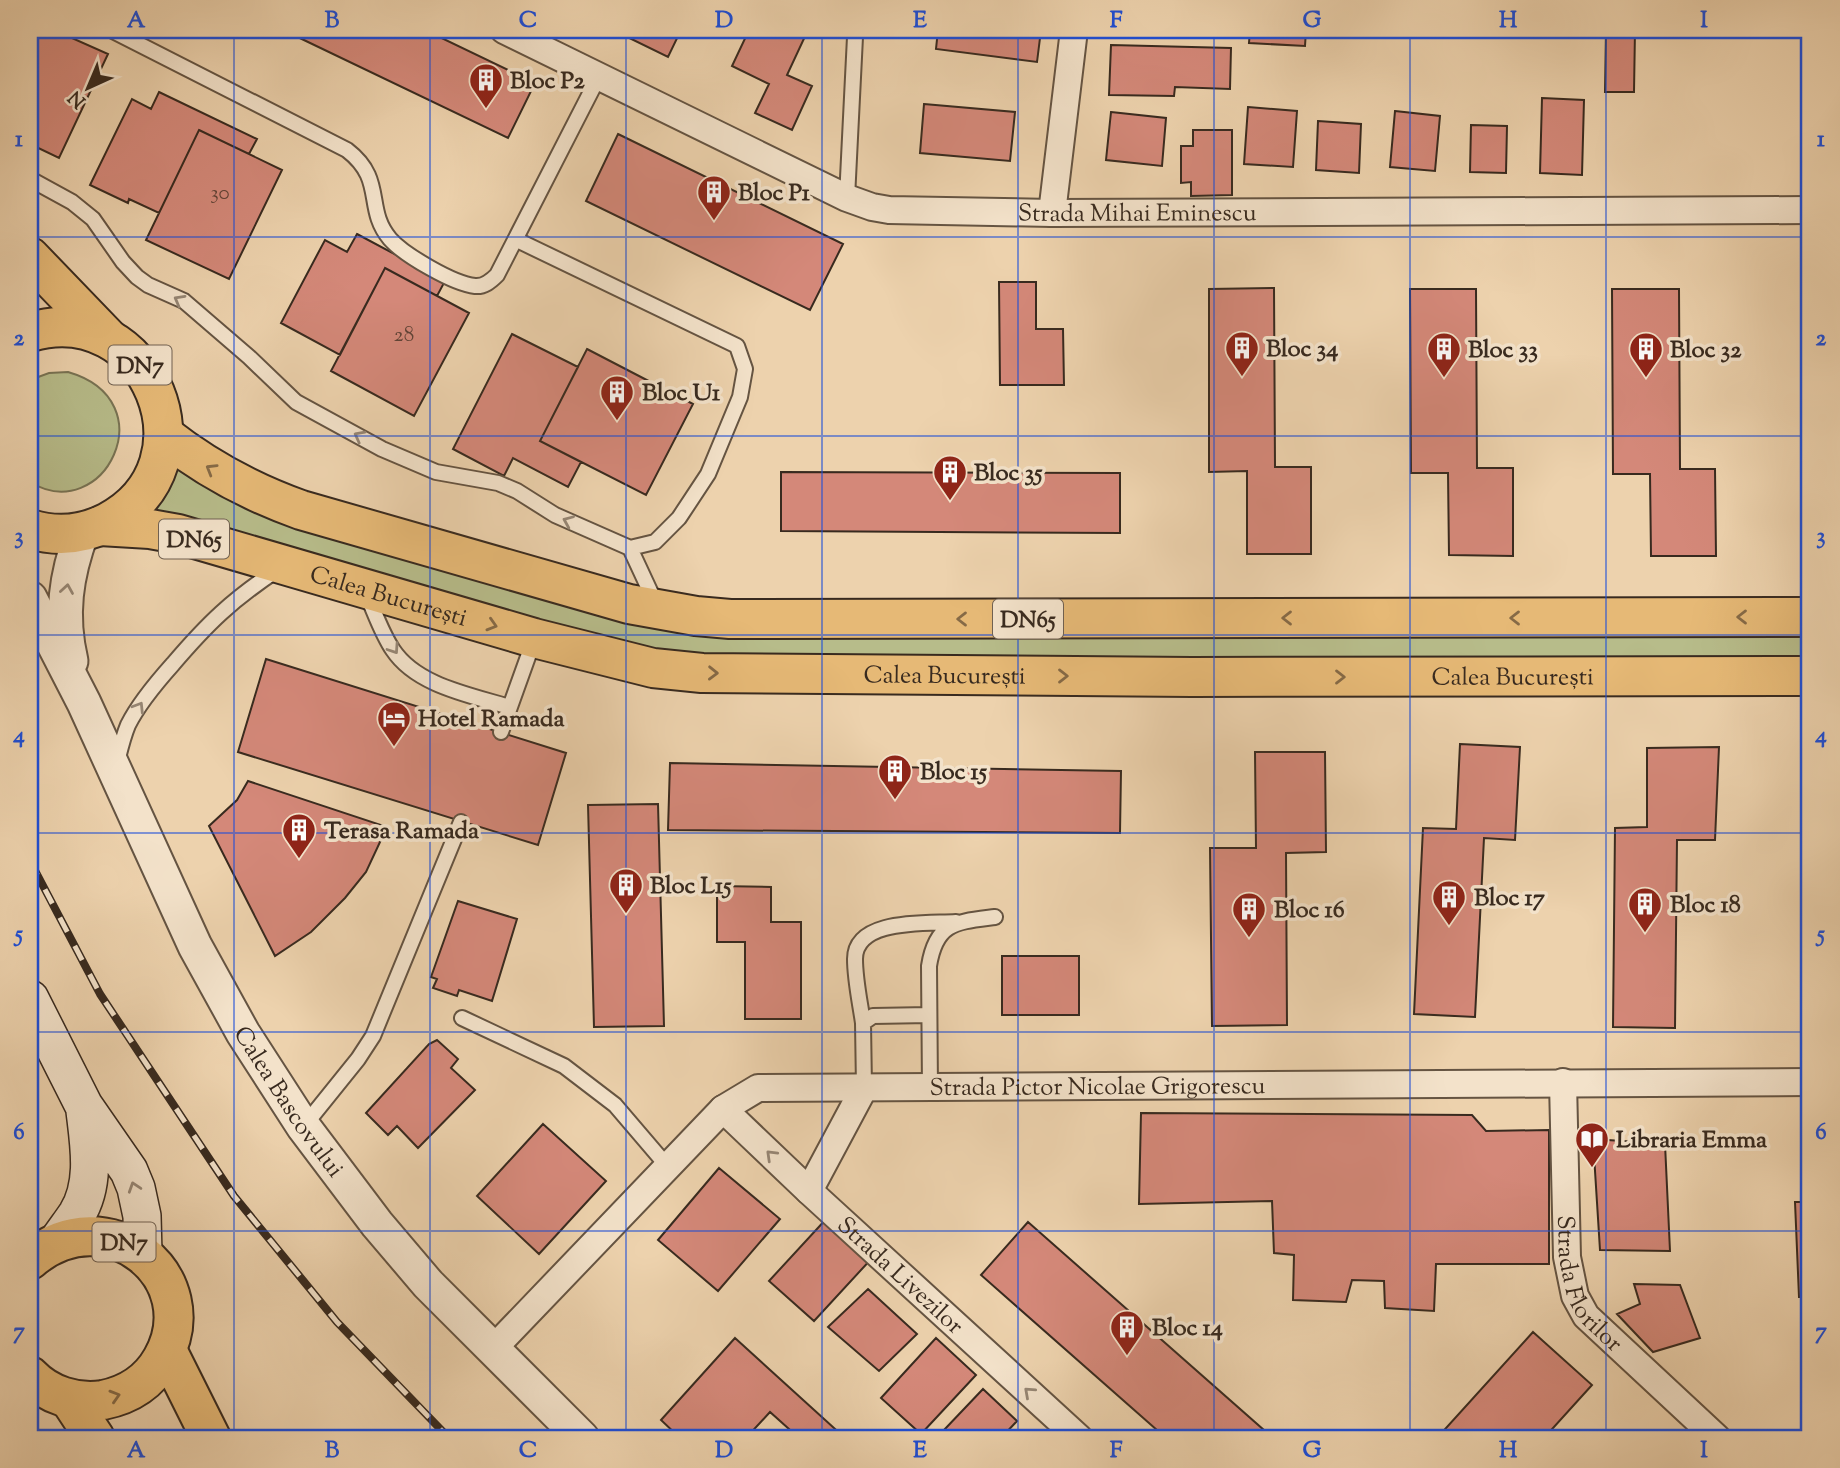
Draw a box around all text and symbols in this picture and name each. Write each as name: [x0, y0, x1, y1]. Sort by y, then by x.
text: A: [127, 5, 146, 38]
text: B: [325, 5, 340, 38]
text: C: [519, 5, 537, 38]
text: D: [715, 5, 733, 38]
text: E: [913, 5, 927, 38]
text: F: [1110, 5, 1123, 38]
text: G: [1303, 5, 1322, 38]
text: H: [1499, 5, 1518, 38]
text: I: [1700, 5, 1708, 38]
north arrow: [52, 52, 122, 122]
building icon: Bloc P2: [467, 61, 505, 110]
place label: Bloc P2: [510, 65, 586, 99]
text: N: [63, 83, 93, 113]
text: 1: [15, 124, 23, 157]
text: 1: [1817, 124, 1825, 157]
building icon: Bloc P1: [695, 173, 733, 222]
place label: Bloc P1: [738, 177, 811, 211]
house number: 30: [210, 179, 230, 209]
street label: Strada Mihai Eminescu: [1018, 197, 1257, 232]
one-way arrow: [173, 295, 186, 308]
house number: 28: [394, 321, 414, 351]
text: 2: [14, 323, 25, 356]
text: 2: [1816, 323, 1827, 356]
building icon: Bloc 34: [1223, 329, 1261, 378]
building icon: Bloc 33: [1425, 330, 1463, 379]
building icon: Bloc 32: [1627, 330, 1665, 379]
place label: Bloc 34: [1266, 333, 1338, 367]
place label: Bloc 33: [1468, 334, 1538, 368]
place label: Bloc 32: [1670, 334, 1742, 368]
road number: DN7: [108, 346, 172, 384]
building icon: Bloc U1: [598, 373, 636, 422]
place label: Bloc U1: [642, 377, 721, 411]
one-way arrow: [354, 431, 366, 444]
building icon: Bloc 35: [931, 453, 969, 502]
place label: Bloc 35: [974, 457, 1043, 491]
one-way arrow: [205, 464, 218, 477]
one-way arrow: [562, 515, 575, 529]
road number: DN65: [159, 520, 229, 558]
text: 3: [14, 521, 24, 554]
text: 3: [1816, 521, 1826, 554]
street label: Calea București: [305, 558, 471, 637]
one-way arrow: [59, 583, 74, 595]
road number: DN65: [993, 600, 1063, 638]
one-way arrow: [1736, 609, 1747, 625]
one-way arrow: [1281, 610, 1292, 626]
one-way arrow: [1509, 610, 1519, 626]
one-way arrow: [956, 611, 966, 627]
one-way arrow: [485, 617, 497, 632]
one-way arrow: [385, 641, 398, 654]
street label: Calea București: [863, 659, 1026, 695]
street label: Calea București: [1431, 661, 1594, 696]
one-way arrow: [708, 665, 719, 681]
one-way arrow: [1058, 668, 1069, 684]
one-way arrow: [1335, 669, 1345, 685]
hotel icon: Hotel Ramada: [375, 699, 413, 748]
one-way arrow: [131, 702, 144, 715]
place label: Hotel Ramada: [418, 703, 566, 737]
text: 4: [12, 720, 25, 753]
text: 4: [1814, 720, 1827, 753]
building icon: Bloc 15: [876, 752, 914, 801]
place label: Bloc 15: [920, 756, 988, 790]
building icon: Terasa Ramada: [280, 811, 318, 860]
place label: Terasa Ramada: [324, 815, 480, 849]
building icon: Bloc L15: [607, 866, 645, 915]
place label: Bloc L15: [650, 870, 732, 904]
building icon: Bloc 17: [1430, 878, 1468, 927]
place label: Bloc 17: [1474, 882, 1545, 916]
building icon: Bloc 18: [1626, 885, 1664, 934]
place label: Bloc 18: [1670, 889, 1741, 923]
building icon: Bloc 16: [1230, 890, 1268, 939]
place label: Bloc 16: [1274, 894, 1345, 928]
text: 5: [13, 919, 23, 952]
text: 5: [1815, 919, 1825, 952]
street label: Calea Bascovului: [224, 1020, 351, 1185]
street label: Strada Pictor Nicolae Grigorescu: [929, 1070, 1266, 1106]
text: 6: [13, 1117, 25, 1150]
text: 6: [1815, 1117, 1827, 1150]
library icon: Libraria Emma: [1573, 1120, 1611, 1169]
place label: Libraria Emma: [1616, 1124, 1768, 1158]
one-way arrow: [766, 1151, 779, 1164]
one-way arrow: [128, 1181, 142, 1193]
street label: Strada Livezilor: [828, 1209, 970, 1343]
street label: Strada Florilor: [1547, 1215, 1629, 1361]
road number: DN7: [92, 1222, 156, 1261]
building icon: Bloc 14: [1108, 1308, 1146, 1357]
place label: Bloc 14: [1152, 1312, 1223, 1346]
text: 7: [13, 1316, 25, 1349]
text: 7: [1815, 1316, 1827, 1349]
one-way arrow: [1024, 1388, 1037, 1400]
one-way arrow: [108, 1390, 120, 1405]
text: A: [127, 1435, 146, 1468]
text: B: [325, 1435, 340, 1468]
text: C: [519, 1435, 537, 1468]
text: D: [715, 1435, 733, 1468]
text: E: [913, 1435, 927, 1468]
text: F: [1110, 1435, 1123, 1468]
text: G: [1303, 1435, 1322, 1468]
text: H: [1499, 1435, 1518, 1468]
text: I: [1700, 1435, 1708, 1468]

